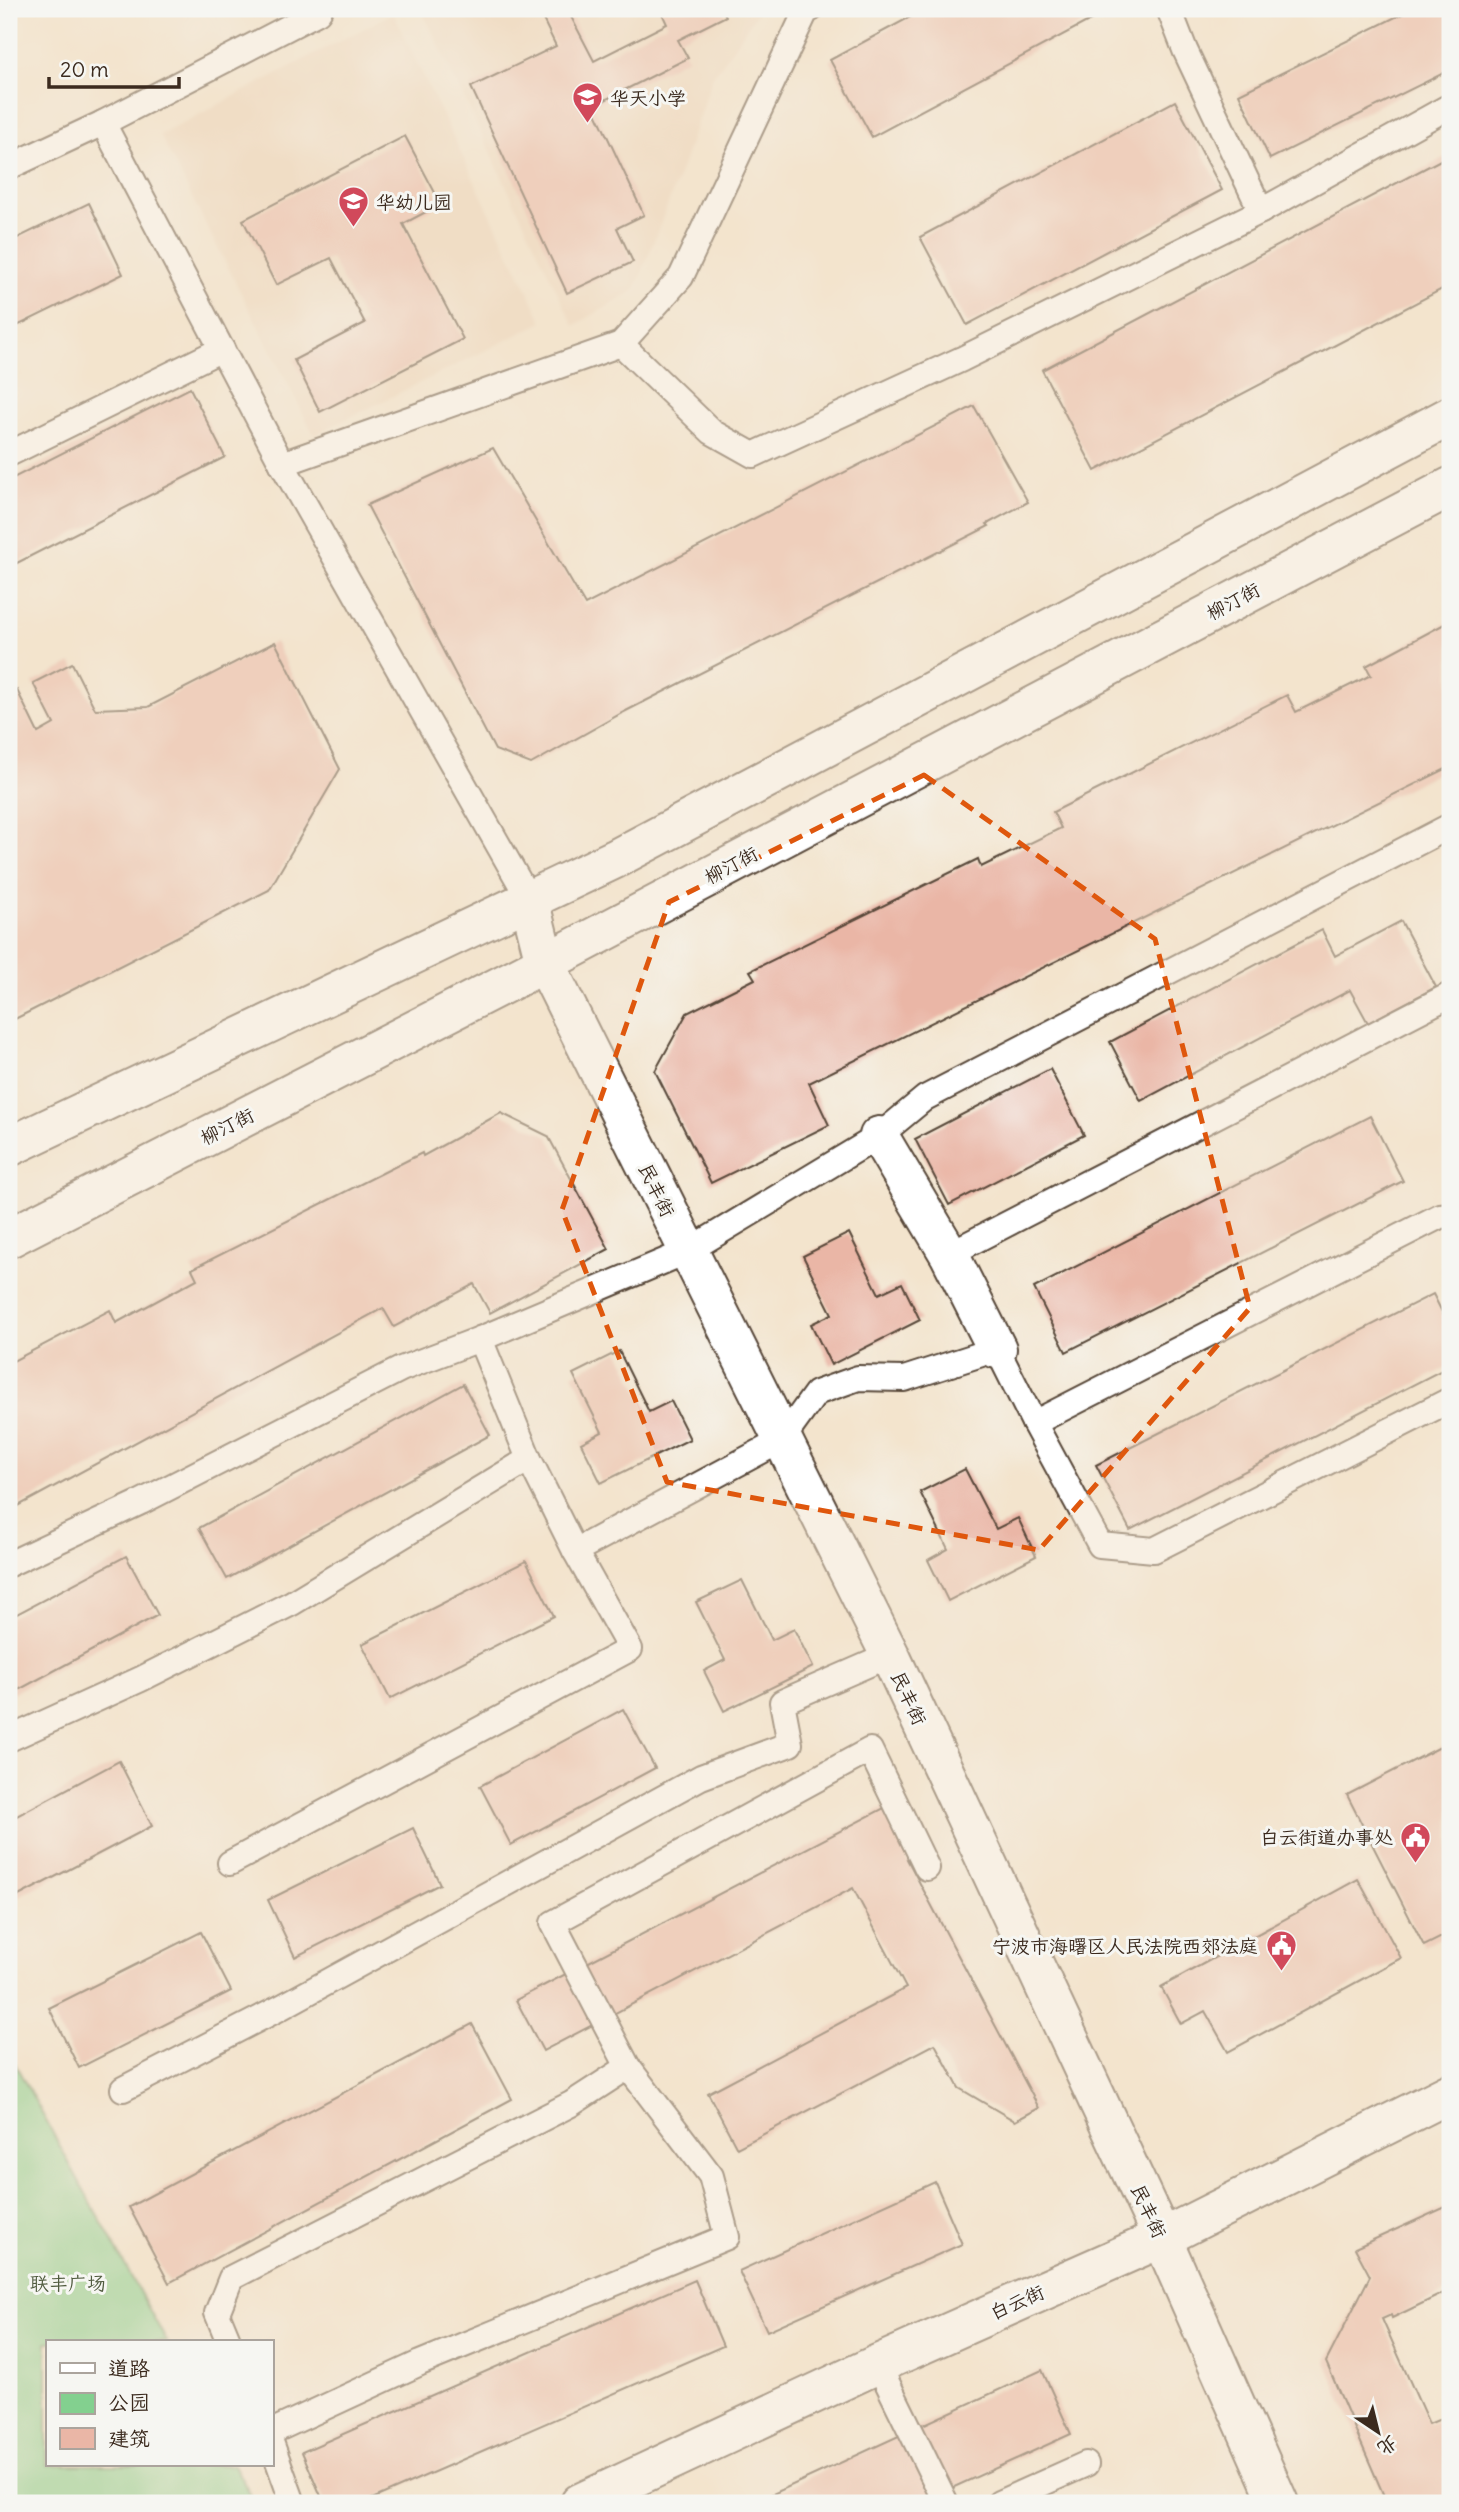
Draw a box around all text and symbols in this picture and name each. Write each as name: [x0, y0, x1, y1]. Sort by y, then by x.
scale bar: [49, 46, 178, 90]
text: 20 m: [60, 56, 109, 83]
school or university icon: 华天小学: [570, 81, 604, 125]
place label: 华天小学: [610, 86, 686, 110]
school or university icon: 华幼儿园: [336, 185, 370, 229]
place label: 华幼儿园: [376, 190, 452, 214]
street label: 柳汀街: [1202, 577, 1264, 625]
street label: 柳汀街: [700, 841, 762, 889]
street label: 柳汀街: [196, 1102, 258, 1150]
street label: 民丰街: [634, 1159, 680, 1221]
street label: 民丰街: [886, 1667, 932, 1729]
public building icon: 白云街道办事处: [1399, 1820, 1433, 1864]
place label: 白云街道办事处: [1260, 1825, 1393, 1849]
public building icon: 宁波市海曙区人民法院西郊法庭: [1264, 1929, 1298, 1973]
place label: 宁波市海曙区人民法院西郊法庭: [992, 1934, 1258, 1958]
street label: 民丰街: [1126, 2180, 1172, 2242]
park label: 联丰广场: [30, 2271, 106, 2295]
street label: 白云街: [986, 2279, 1048, 2325]
legend: [46, 2340, 273, 2466]
text: 道路: [108, 2355, 150, 2382]
text: 公园: [108, 2389, 150, 2416]
north arrow: [1344, 2396, 1414, 2466]
text: 建筑: [108, 2425, 150, 2452]
text: 北: [1373, 2431, 1402, 2461]

